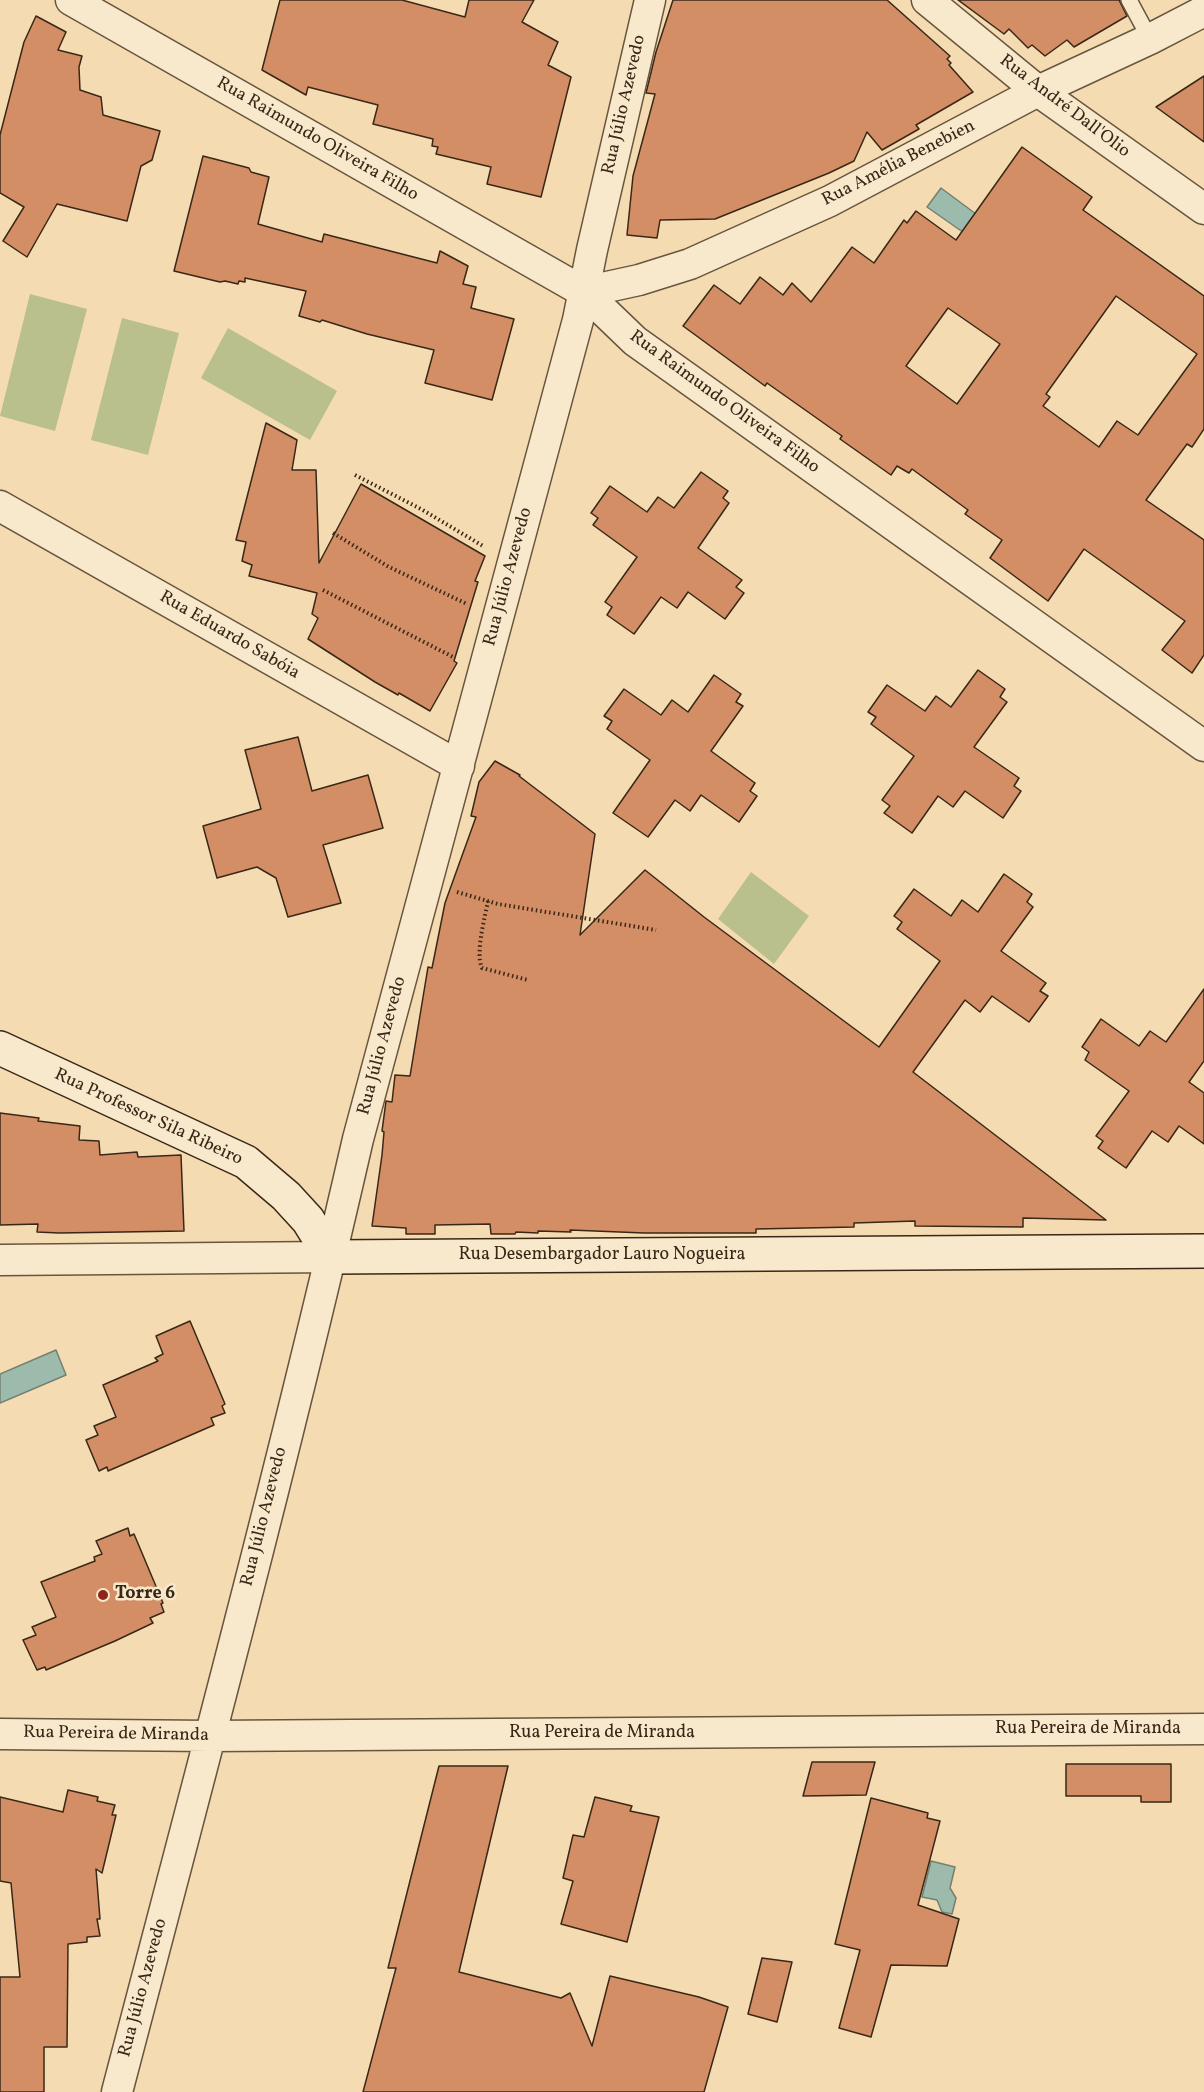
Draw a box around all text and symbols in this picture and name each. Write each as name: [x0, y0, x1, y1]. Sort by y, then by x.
street label: Rua Júlio Azevedo: [598, 33, 652, 177]
street label: Rua André Dall'Olio: [994, 51, 1134, 163]
street label: Rua Raimundo Oliveira Filho: [212, 73, 422, 207]
street label: Rua Amélia Benebien: [819, 116, 979, 212]
street label: Rua Raimundo Oliveira Filho: [625, 327, 823, 479]
street label: Rua Júlio Azevedo: [480, 505, 538, 649]
street label: Rua Eduardo Sabóia: [155, 587, 303, 685]
street label: Rua Júlio Azevedo: [354, 974, 412, 1118]
street label: Rua Professor Sila Ribeiro: [50, 1065, 246, 1171]
street label: Rua Desembargador Lauro Nogueira: [459, 1245, 745, 1267]
street label: Rua Júlio Azevedo: [237, 1445, 293, 1589]
place label: Torre 6: [115, 1584, 175, 1606]
marker: Torre 6: [96, 1588, 110, 1602]
street label: Rua Pereira de Miranda: [995, 1719, 1181, 1741]
street label: Rua Pereira de Miranda: [23, 1723, 209, 1747]
street label: Rua Pereira de Miranda: [509, 1723, 695, 1745]
street label: Rua Júlio Azevedo: [115, 1916, 173, 2060]

